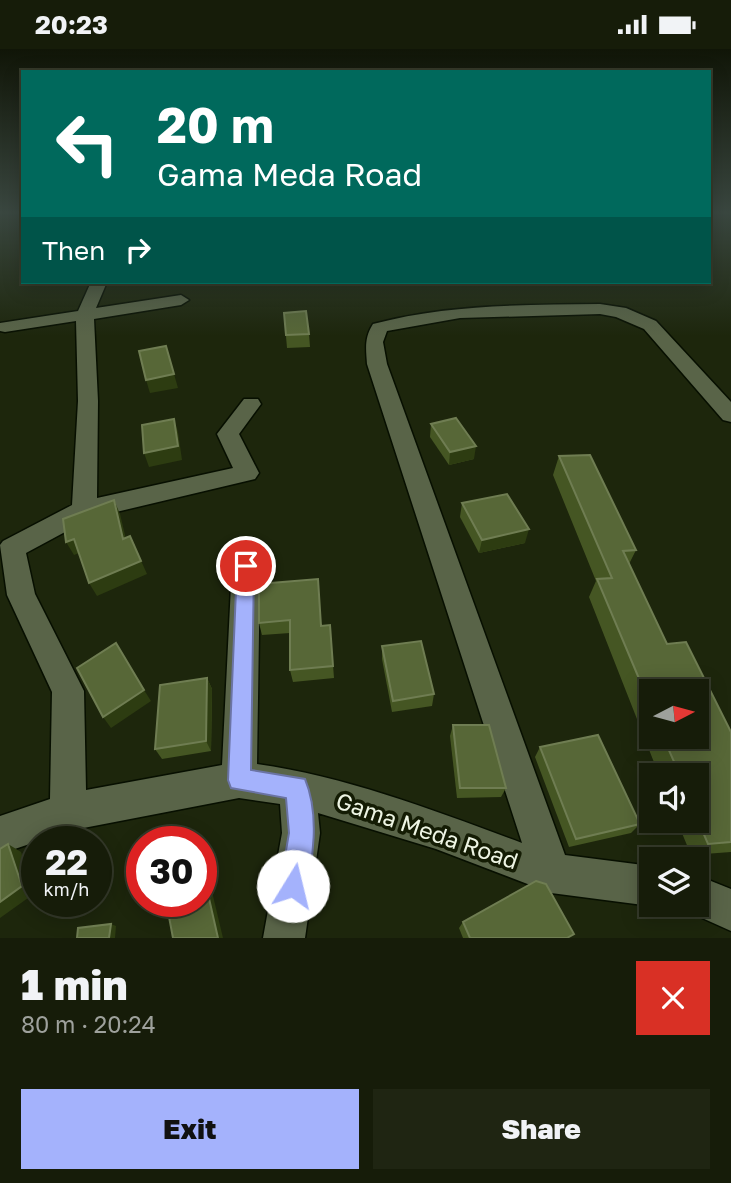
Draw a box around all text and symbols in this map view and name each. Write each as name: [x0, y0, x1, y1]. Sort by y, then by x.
text: 20:23: [35, 9, 108, 40]
text: 20 m: [157, 95, 274, 154]
icon: left: [42, 98, 133, 189]
text: Gama Meda Road: [157, 155, 422, 193]
icon: right: [119, 231, 157, 269]
text: Then: [42, 235, 105, 266]
pin: [216, 536, 276, 596]
icon: arrive: [227, 547, 265, 585]
north arrow: [639, 679, 709, 749]
map controls: [639, 679, 709, 917]
button: sound: [639, 763, 709, 833]
street label: Gama Meda Road: [333, 786, 522, 874]
speed limit sign: 30: [126, 826, 217, 917]
text: 22: [45, 841, 88, 883]
button: layers: [639, 847, 709, 917]
position arrow: [256, 849, 330, 923]
text: km/h: [44, 878, 89, 900]
text: 1 min: [21, 959, 128, 1009]
button: close: [636, 961, 710, 1035]
text: 80 m · 20:24: [21, 1010, 156, 1038]
button: Exit: [21, 1089, 359, 1169]
button: Share: [373, 1089, 710, 1169]

